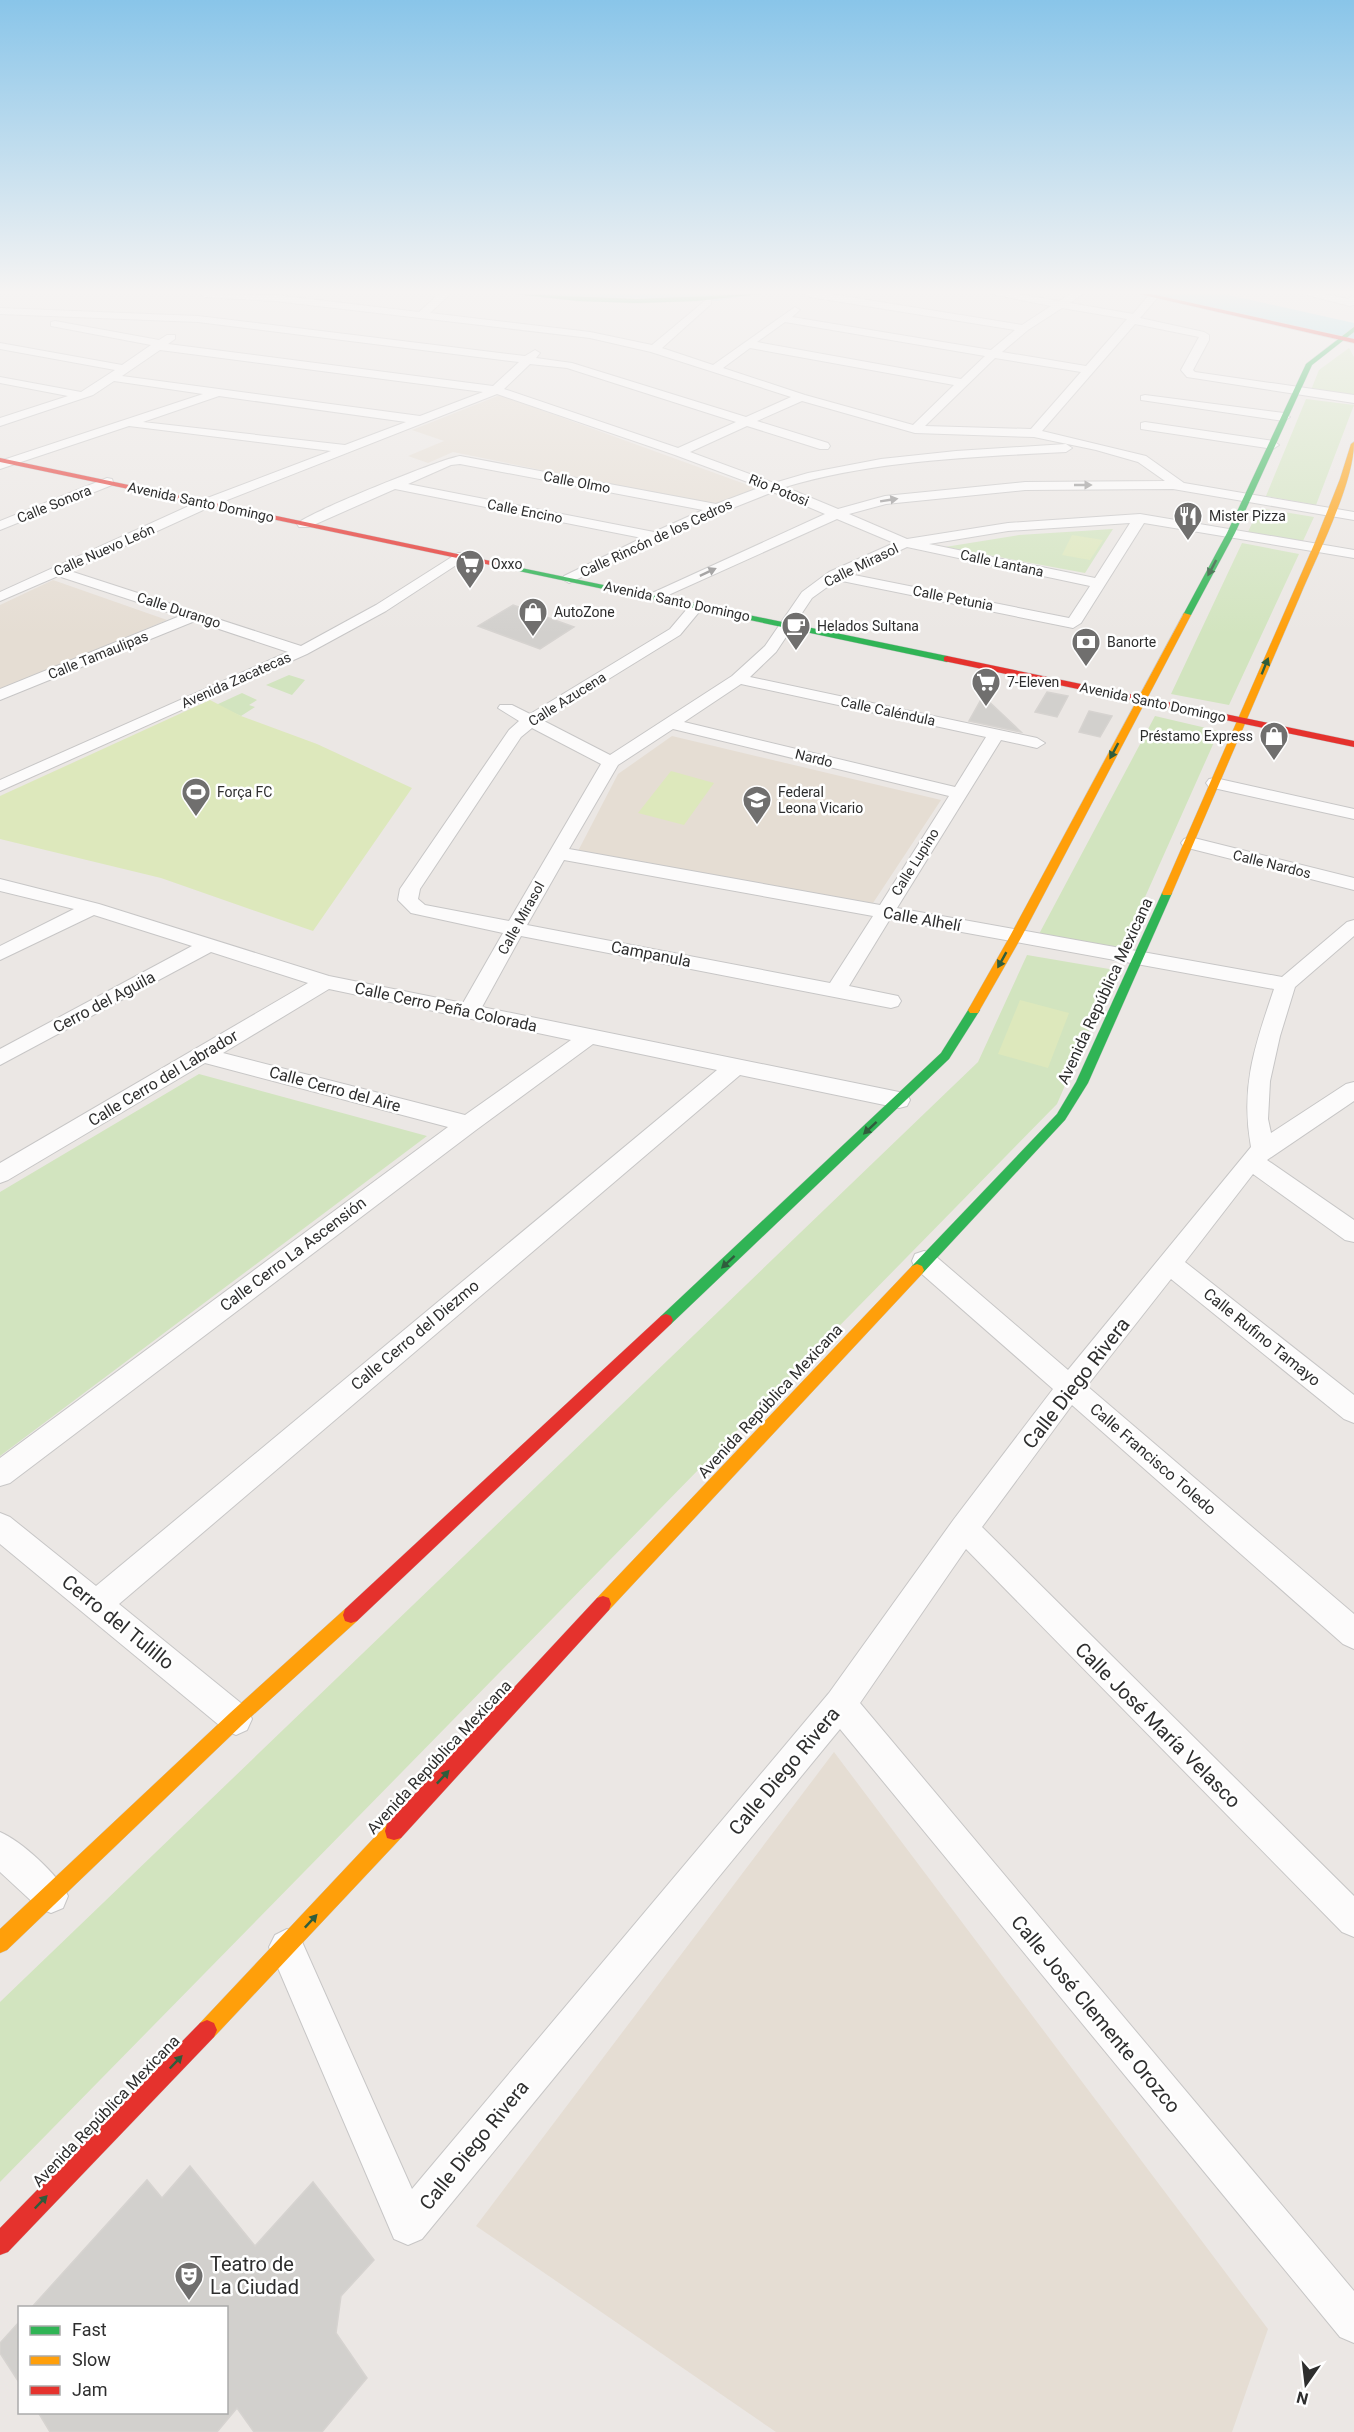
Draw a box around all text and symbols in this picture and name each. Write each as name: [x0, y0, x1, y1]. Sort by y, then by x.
street label: Calle Olmo: [542, 468, 612, 496]
street label: Rio Potosi: [747, 471, 811, 509]
street label: Avenida Santo Domingo: [126, 479, 276, 525]
one-way arrow: [1073, 480, 1092, 490]
street label: Calle Sonora: [15, 482, 93, 526]
street label: Calle Encino: [486, 496, 564, 526]
street label: Calle Rincón de los Cedros: [577, 496, 735, 580]
one-way arrow: [879, 496, 898, 505]
restaurant icon: Mister Pizza: [1172, 500, 1204, 542]
place label: Mister Pizza: [1209, 508, 1286, 524]
street label: Calle Nuevo León: [51, 521, 157, 579]
street label: Calle Mirasol: [821, 540, 901, 590]
street label: Calle Lantana: [959, 546, 1045, 580]
supermarket icon: Oxxo: [454, 548, 486, 590]
place label: Oxxo: [491, 556, 522, 572]
one-way arrow: [1207, 560, 1217, 577]
one-way arrow: [700, 568, 717, 577]
street label: Avenida Santo Domingo: [602, 578, 752, 624]
street label: Calle Petunia: [911, 582, 995, 614]
street label: Calle Durango: [135, 589, 223, 631]
shop icon: AutoZone: [517, 596, 549, 638]
place label: AutoZone: [554, 604, 615, 620]
cafe icon: Helados Sultana: [780, 610, 812, 652]
place label: Helados Sultana: [817, 618, 919, 634]
bank icon: Banorte: [1070, 626, 1102, 668]
street label: Calle Tamaulipas: [46, 628, 150, 682]
place label: Banorte: [1107, 634, 1156, 650]
street label: Avenida Zacatecas: [179, 649, 293, 711]
one-way arrow: [1261, 657, 1270, 675]
supermarket icon: 7-Eleven: [970, 666, 1002, 708]
street label: Calle Azucena: [525, 669, 609, 729]
place label: 7-Eleven: [1007, 674, 1059, 690]
street label: Avenida Santo Domingo: [1078, 679, 1228, 725]
street label: Calle Caléndula: [839, 693, 937, 729]
shop icon: Préstamo Express: [1258, 720, 1290, 762]
place label: Préstamo Express: [1140, 728, 1253, 744]
one-way arrow: [1109, 743, 1119, 760]
street label: Nardo: [794, 746, 834, 770]
sports icon: Força FC: [180, 776, 212, 818]
place label: Força FC: [217, 784, 272, 800]
school or university icon: Federal Leona Vicario: [741, 784, 773, 826]
place label: Federal Leona Vicario: [778, 784, 863, 816]
street label: Calle Lupino: [888, 825, 942, 899]
street label: Calle Nardos: [1231, 847, 1313, 881]
street label: Calle Mirasol: [494, 879, 548, 957]
street label: Avenida República Mexicana: [1053, 895, 1157, 1087]
street label: Calle Alhelí: [882, 903, 963, 935]
street label: Campanula: [609, 937, 693, 971]
one-way arrow: [997, 952, 1007, 969]
street label: Cerro del Aguila: [50, 967, 158, 1037]
street label: Calle Cerro Peña Colorada: [353, 978, 539, 1036]
street label: Calle Cerro del Labrador: [85, 1026, 242, 1130]
street label: Calle Cerro del Aire: [267, 1062, 403, 1116]
one-way arrow: [863, 1120, 877, 1134]
street label: Calle Cerro La Ascensión: [216, 1193, 370, 1315]
one-way arrow: [721, 1254, 735, 1268]
street label: Calle Cerro del Diezmo: [347, 1276, 483, 1394]
street label: Calle Rufino Tamayo: [1200, 1284, 1324, 1390]
street label: Calle Diego Rivera: [1017, 1313, 1135, 1453]
street label: Avenida República Mexicana: [694, 1320, 846, 1482]
street label: Calle Francisco Toledo: [1086, 1399, 1220, 1519]
street label: Cerro del Tulillo: [57, 1569, 179, 1675]
street label: Calle José María Velasco: [1070, 1637, 1246, 1813]
street label: Avenida República Mexicana: [363, 1676, 515, 1838]
street label: Calle Diego Rivera: [723, 1702, 845, 1840]
one-way arrow: [436, 1770, 450, 1785]
street label: Calle José Clemente Orozco: [1006, 1910, 1186, 2118]
one-way arrow: [304, 1913, 318, 1928]
street label: Avenida República Mexicana: [28, 2031, 184, 2191]
one-way arrow: [169, 2054, 183, 2069]
street label: Calle Diego Rivera: [414, 2075, 534, 2215]
one-way arrow: [33, 2195, 47, 2209]
place label: Teatro de La Ciudad: [210, 2252, 299, 2299]
theatre icon: Teatro de La Ciudad: [173, 2260, 205, 2302]
legend: [18, 2306, 228, 2414]
text: Fast: [72, 2319, 107, 2340]
text: Slow: [72, 2349, 111, 2370]
north arrow: [1276, 2354, 1336, 2414]
text: Jam: [72, 2379, 108, 2400]
text: N: [1295, 2387, 1310, 2409]

